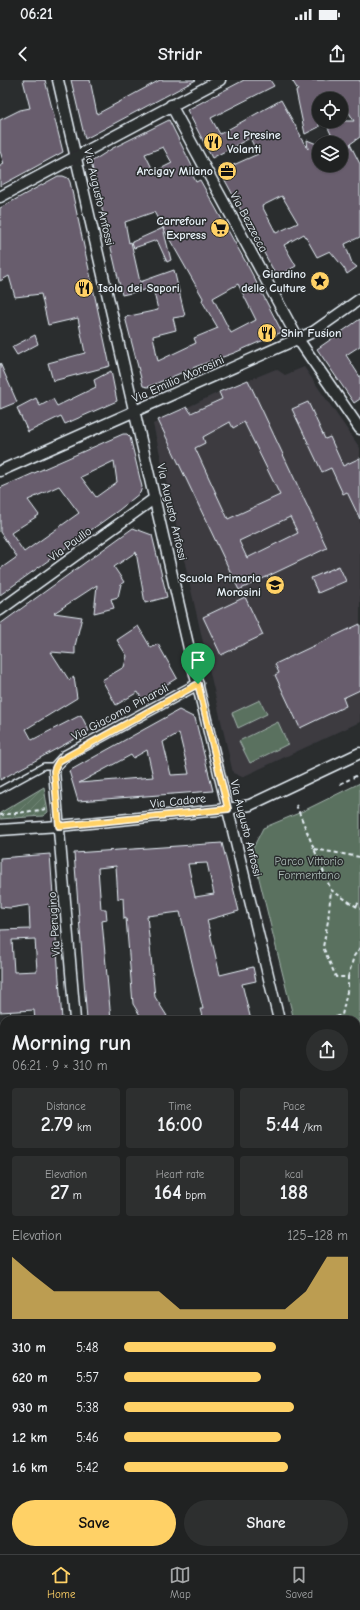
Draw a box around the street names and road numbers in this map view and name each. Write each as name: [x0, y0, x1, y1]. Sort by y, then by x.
street label: Via Augusto Anfossi: [81, 147, 117, 247]
street label: Via Bezzecca: [227, 189, 271, 255]
street label: Via Emilio Morosini: [130, 352, 226, 406]
street label: Via Augusto Anfossi: [154, 462, 190, 562]
street label: Via Paullo: [46, 524, 94, 564]
street label: Via Giacomo Pinaroli: [69, 681, 171, 743]
street label: Via Augusto Anfossi: [227, 778, 265, 878]
street label: Via Cadore: [149, 791, 207, 811]
street label: Via Perugino: [45, 891, 63, 957]

